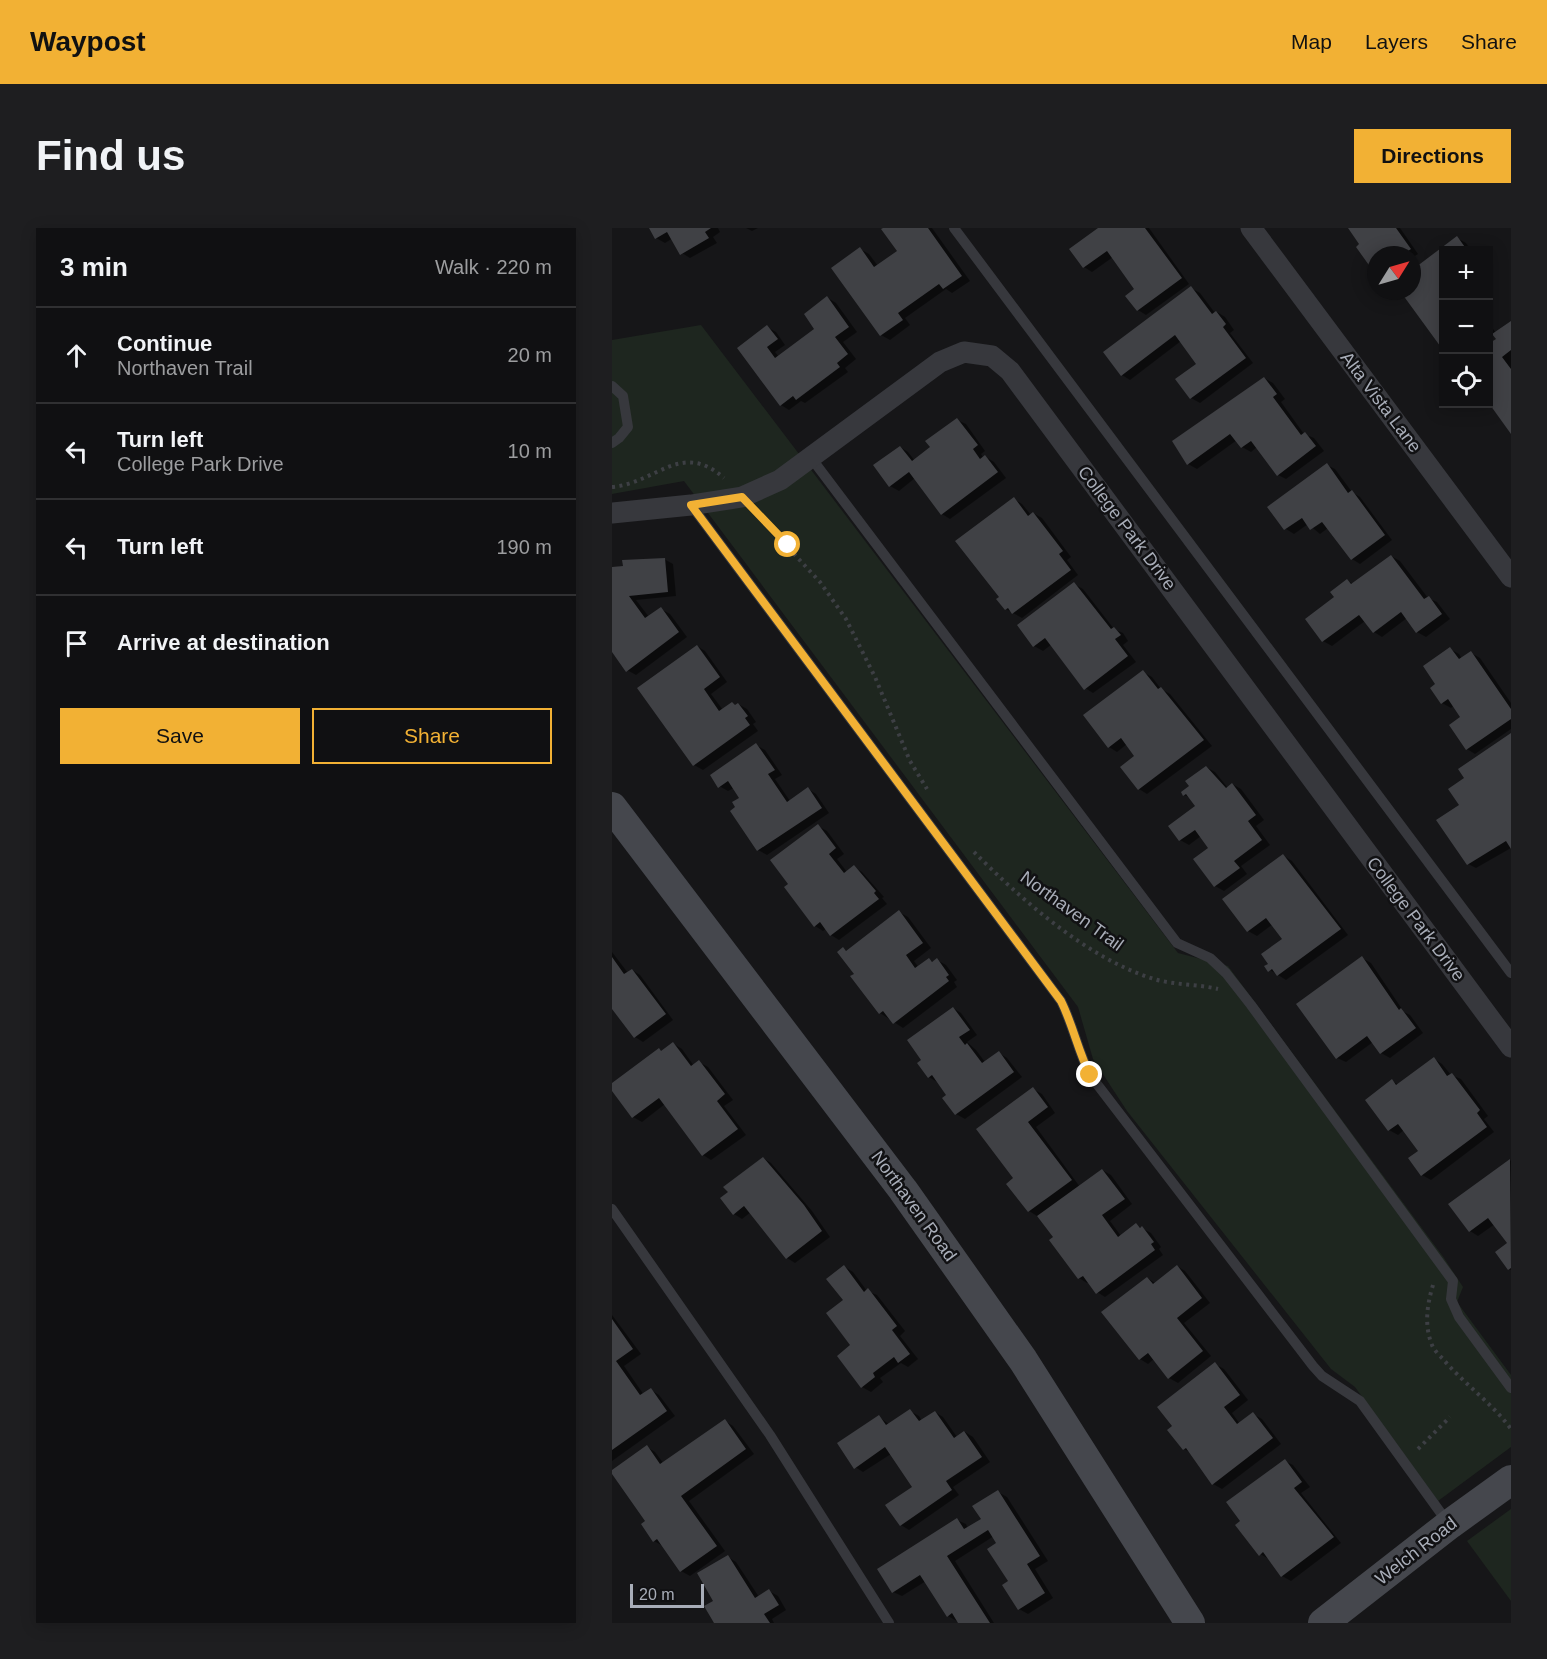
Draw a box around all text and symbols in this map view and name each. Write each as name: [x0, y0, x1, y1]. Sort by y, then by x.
text: Waypost: [30, 26, 146, 57]
text: Map: [1291, 30, 1332, 53]
text: Layers: [1365, 30, 1428, 53]
text: Share: [1461, 30, 1517, 53]
button: Directions: [1354, 129, 1511, 183]
text: Find us: [36, 132, 185, 179]
north arrow: [1367, 246, 1421, 300]
map controls: [1439, 246, 1493, 408]
button: +: [1439, 246, 1493, 300]
text: 3 min: [60, 252, 128, 282]
text: Walk · 220 m: [435, 256, 552, 278]
button: −: [1439, 300, 1493, 354]
text: Continue: [117, 331, 212, 356]
icon: ahead: [60, 339, 93, 372]
text: 20 m: [508, 344, 552, 366]
street label: Alta Vista Lane: [1337, 348, 1425, 456]
button: locate: [1439, 354, 1493, 408]
text: Northaven Trail: [117, 357, 253, 379]
text: Turn left: [117, 427, 203, 452]
icon: left: [60, 435, 93, 468]
text: 10 m: [508, 440, 552, 462]
text: College Park Drive: [117, 453, 284, 475]
street label: College Park Drive: [1074, 462, 1180, 594]
icon: left: [60, 531, 93, 564]
route start: [774, 531, 800, 557]
text: Turn left: [117, 534, 203, 559]
text: 190 m: [496, 536, 552, 558]
icon: arrive: [60, 627, 93, 660]
text: Arrive at destination: [117, 630, 330, 655]
button: Save: [60, 708, 300, 764]
button: Share: [312, 708, 552, 764]
street label: College Park Drive: [1363, 853, 1469, 985]
street label: Northaven Trail: [1017, 867, 1127, 955]
route end: [1076, 1061, 1102, 1087]
street label: Northaven Road: [867, 1147, 961, 1265]
street label: Welch Road: [1371, 1513, 1461, 1589]
scale bar: [630, 1581, 704, 1608]
text: 20 m: [639, 1586, 675, 1603]

